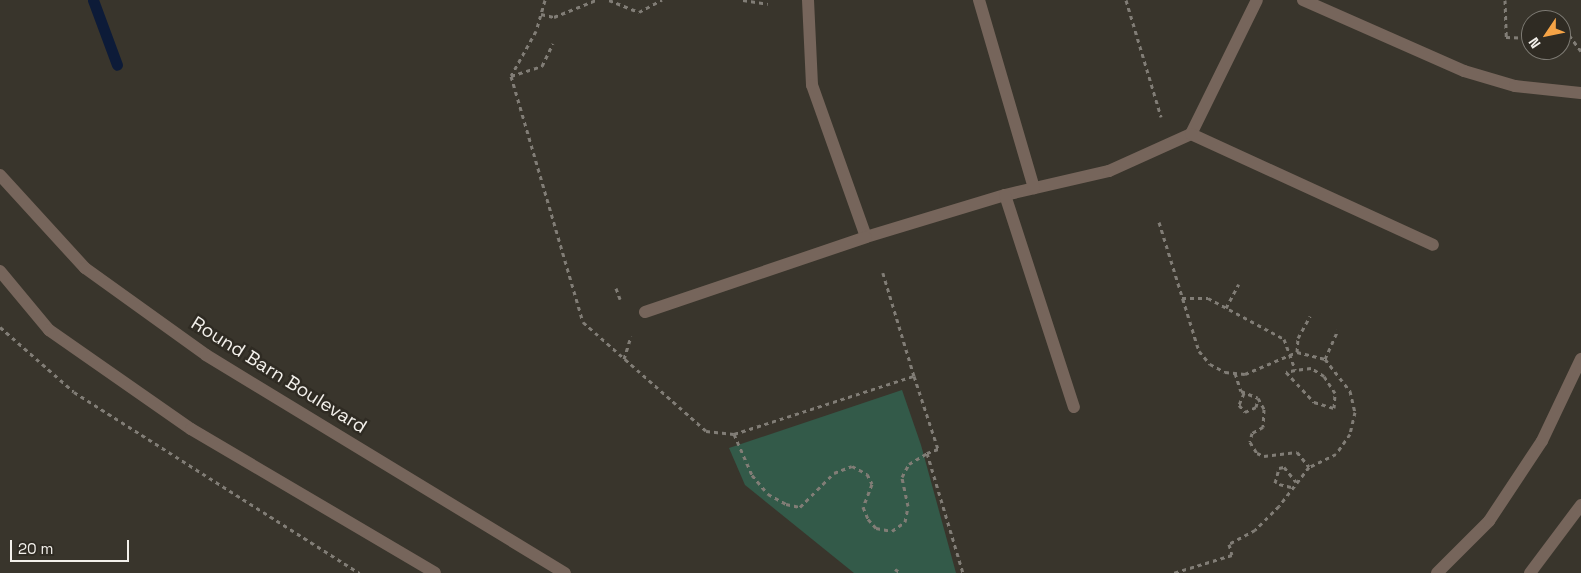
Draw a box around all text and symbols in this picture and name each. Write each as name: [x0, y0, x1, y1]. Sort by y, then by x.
north arrow: [1521, 10, 1571, 60]
text: N: [1524, 34, 1544, 52]
street label: Round Barn Boulevard: [187, 312, 371, 438]
scale bar: [12, 530, 131, 562]
text: 20 m: [18, 539, 53, 558]

